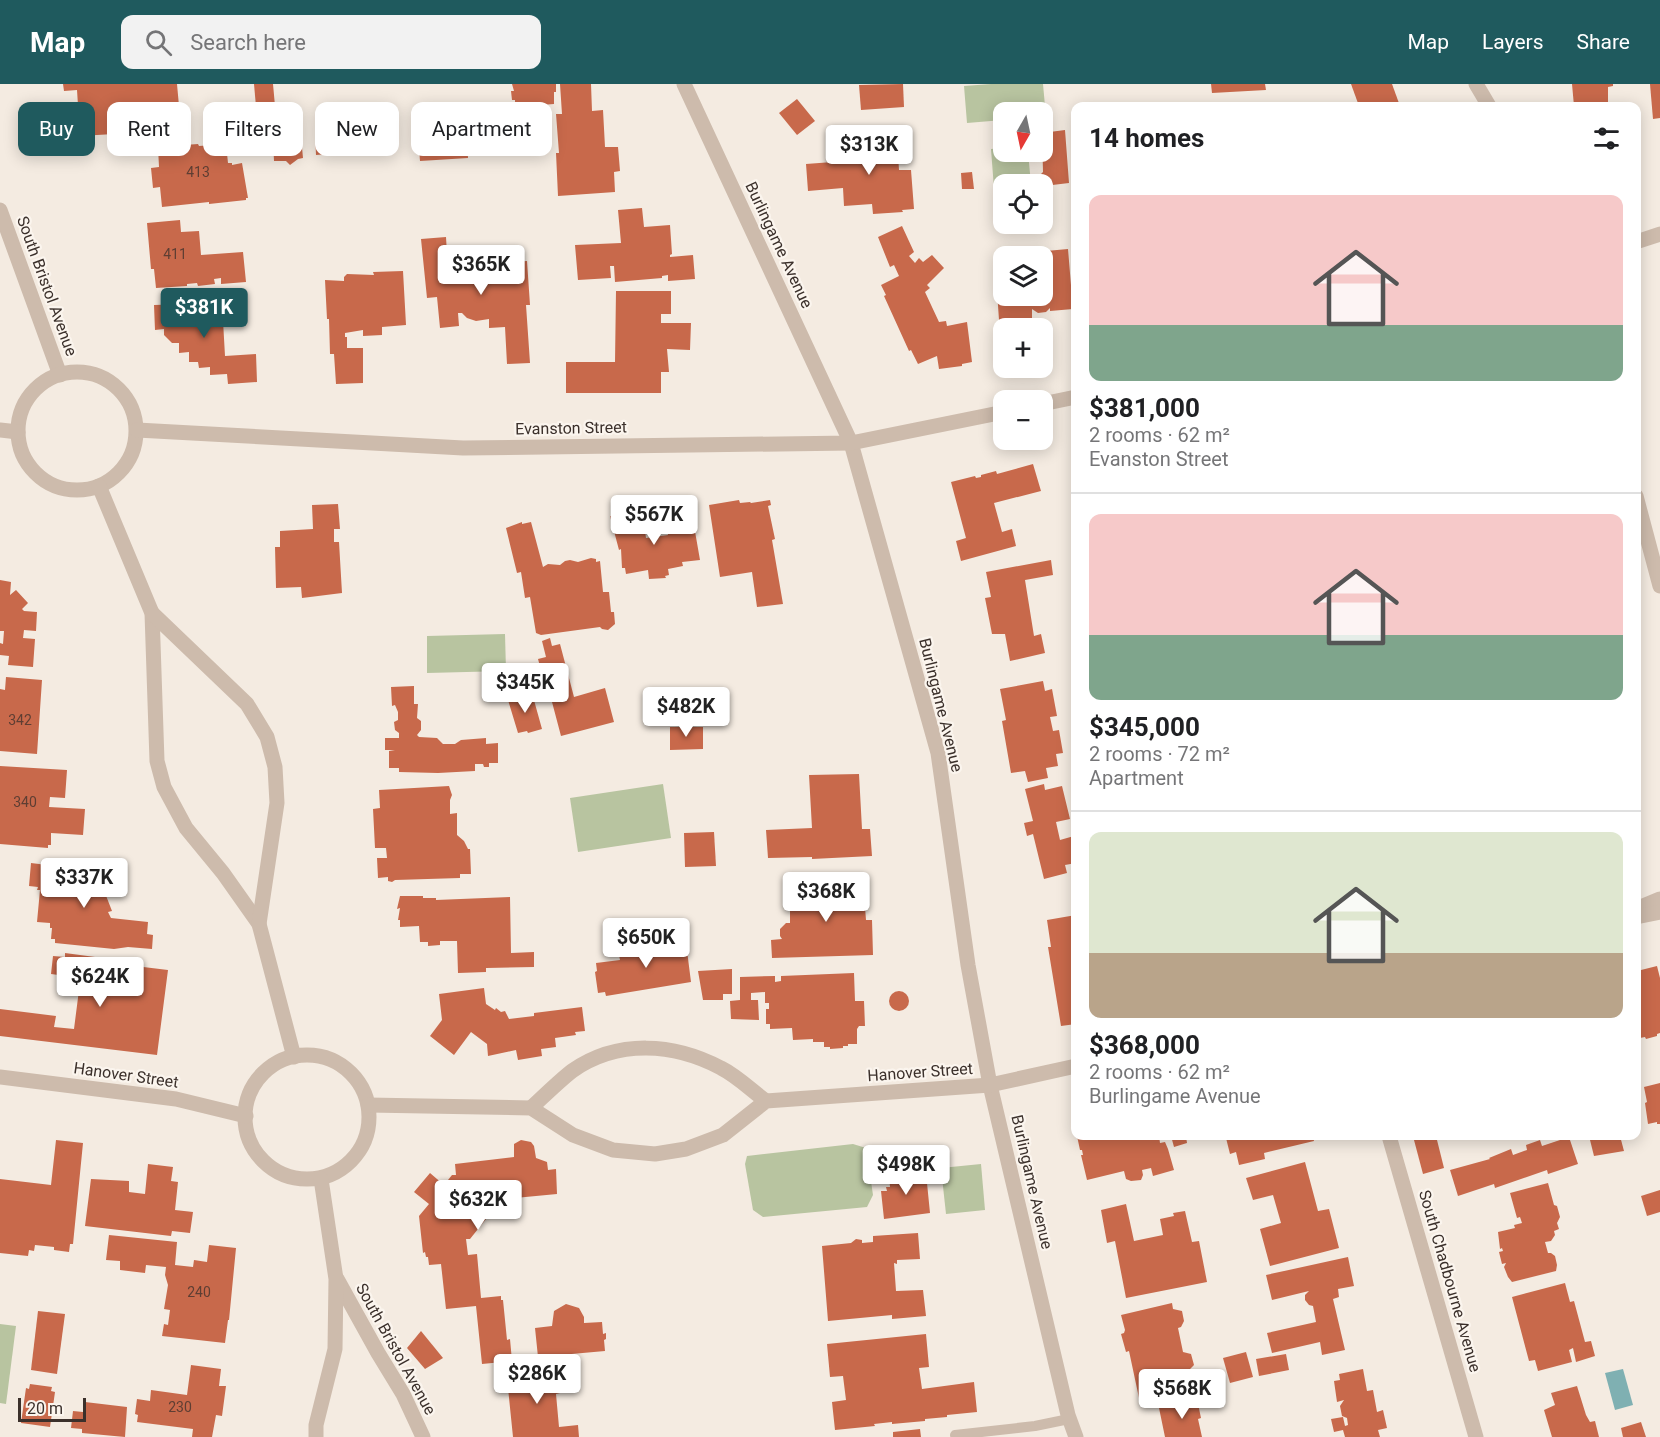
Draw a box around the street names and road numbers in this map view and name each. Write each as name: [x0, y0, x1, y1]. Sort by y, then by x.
street label: Burlingame Avenue: [741, 179, 817, 311]
street label: South Bristol Avenue: [13, 213, 81, 359]
street label: Evanston Street: [515, 418, 627, 438]
street label: Burlingame Avenue: [915, 636, 967, 774]
street label: Hanover Street: [72, 1058, 180, 1092]
street label: Hanover Street: [867, 1059, 973, 1085]
street label: Burlingame Avenue: [1007, 1113, 1057, 1251]
street label: South Chadbourne Avenue: [1415, 1188, 1485, 1374]
street label: South Bristol Avenue: [352, 1280, 440, 1418]

